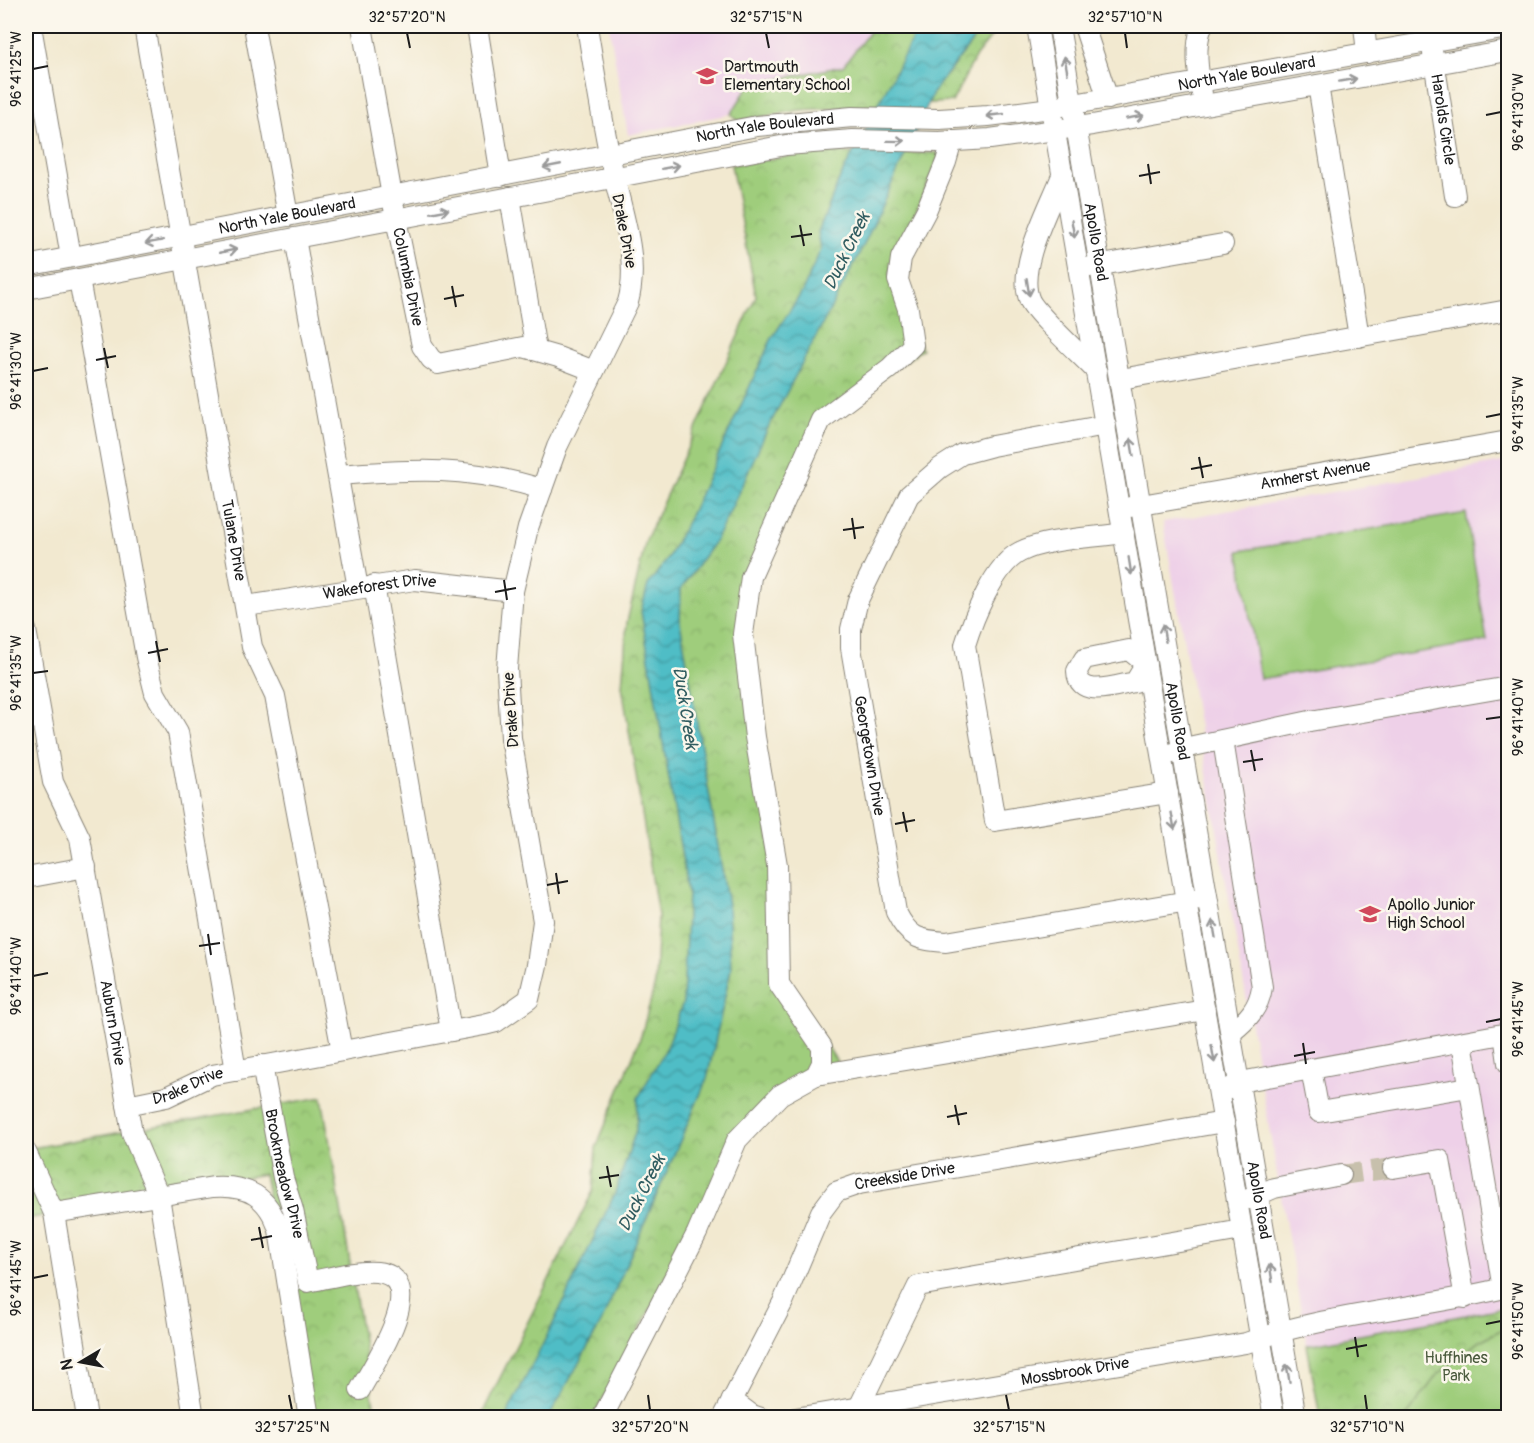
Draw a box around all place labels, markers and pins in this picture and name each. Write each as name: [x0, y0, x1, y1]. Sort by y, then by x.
place label: Dartmouth Elementary School: [724, 57, 850, 95]
school or university icon: Dartmouth Elementary School: [695, 64, 719, 88]
place label: Apollo Junior High School: [1387, 895, 1475, 933]
school or university icon: Apollo Junior High School: [1358, 902, 1382, 926]

